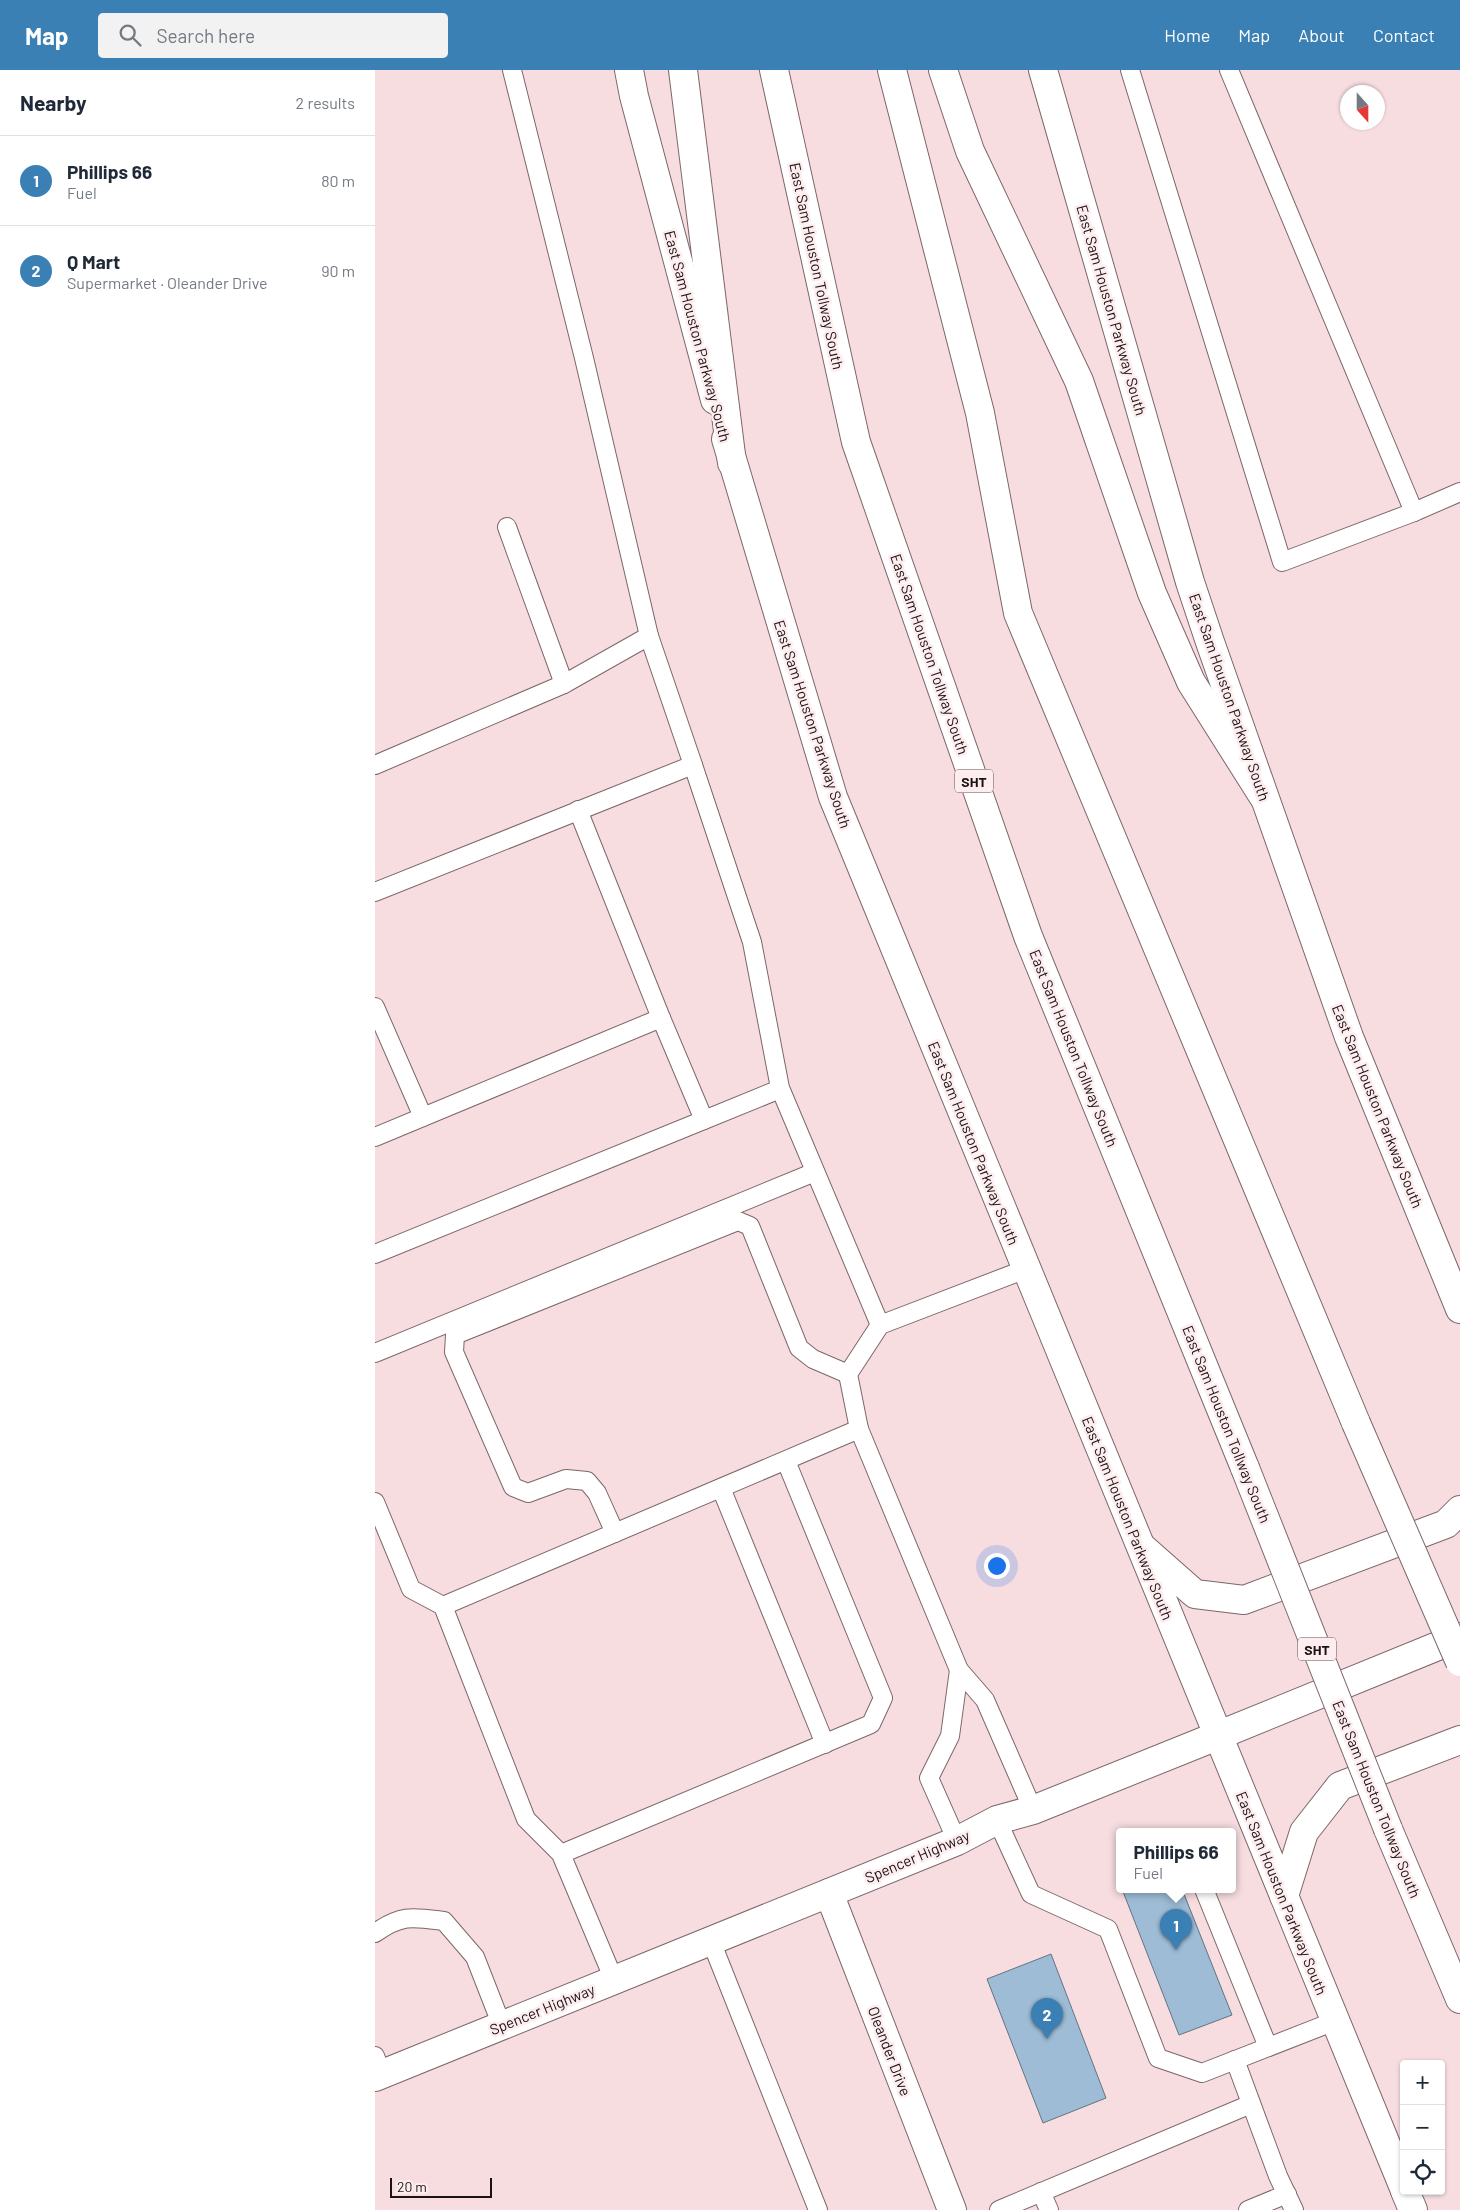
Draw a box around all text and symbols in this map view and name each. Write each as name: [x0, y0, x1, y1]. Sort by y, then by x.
search box: [98, 13, 448, 58]
text: Map: [25, 21, 68, 50]
icon: search: [116, 21, 144, 49]
text: Search here: [156, 24, 255, 47]
text: Home: [1164, 24, 1210, 46]
text: Map: [1238, 24, 1270, 46]
text: About: [1298, 24, 1345, 46]
text: Contact: [1373, 24, 1435, 46]
north arrow: [1340, 85, 1385, 130]
text: Nearby: [20, 90, 86, 115]
text: 2 results: [296, 93, 355, 112]
text: Phillips 66: [67, 160, 152, 183]
street label: East Sam Houston Tollway South: [786, 161, 848, 371]
text: 1: [33, 171, 39, 190]
text: 80 m: [321, 171, 355, 190]
text: Fuel: [67, 183, 97, 202]
street label: East Sam Houston Parkway South: [1073, 203, 1151, 417]
street label: East Sam Houston Parkway South: [661, 228, 735, 444]
text: Q Mart: [67, 250, 120, 273]
text: 2: [32, 261, 40, 280]
text: 90 m: [321, 261, 355, 280]
text: Supermarket · Oleander Drive: [67, 273, 268, 292]
street label: East Sam Houston Tollway South: [887, 551, 973, 757]
street label: East Sam Houston Parkway South: [1186, 591, 1274, 803]
street label: East Sam Houston Parkway South: [771, 618, 855, 830]
road number: SHT: [955, 769, 993, 792]
street label: East Sam Houston Tollway South: [1026, 947, 1122, 1149]
street label: East Sam Houston Parkway South: [1329, 1002, 1427, 1210]
street label: East Sam Houston Parkway South: [925, 1039, 1023, 1247]
street label: East Sam Houston Tollway South: [1179, 1323, 1275, 1525]
street label: East Sam Houston Parkway South: [1079, 1414, 1177, 1622]
your location: [984, 1553, 1010, 1579]
road number: SHT: [1298, 1638, 1336, 1660]
street label: East Sam Houston Tollway South: [1329, 1698, 1425, 1900]
street label: East Sam Houston Parkway South: [1233, 1789, 1331, 1997]
street label: Spencer Highway: [862, 1826, 972, 1886]
popup: [1116, 1828, 1236, 1893]
text: Phillips 66: [1133, 1840, 1219, 1863]
text: Fuel: [1133, 1863, 1163, 1882]
pin: 1: [1160, 1909, 1192, 1950]
street label: Spencer Highway: [487, 1980, 597, 2038]
pin: 2: [1031, 1998, 1063, 2039]
street label: Oleander Drive: [865, 2004, 915, 2098]
map controls: [1400, 2060, 1445, 2195]
button: +: [1400, 2060, 1445, 2105]
button: −: [1400, 2105, 1445, 2150]
button: locate: [1400, 2150, 1445, 2195]
scale bar: [390, 2175, 493, 2198]
text: 20 m: [397, 2178, 427, 2195]

